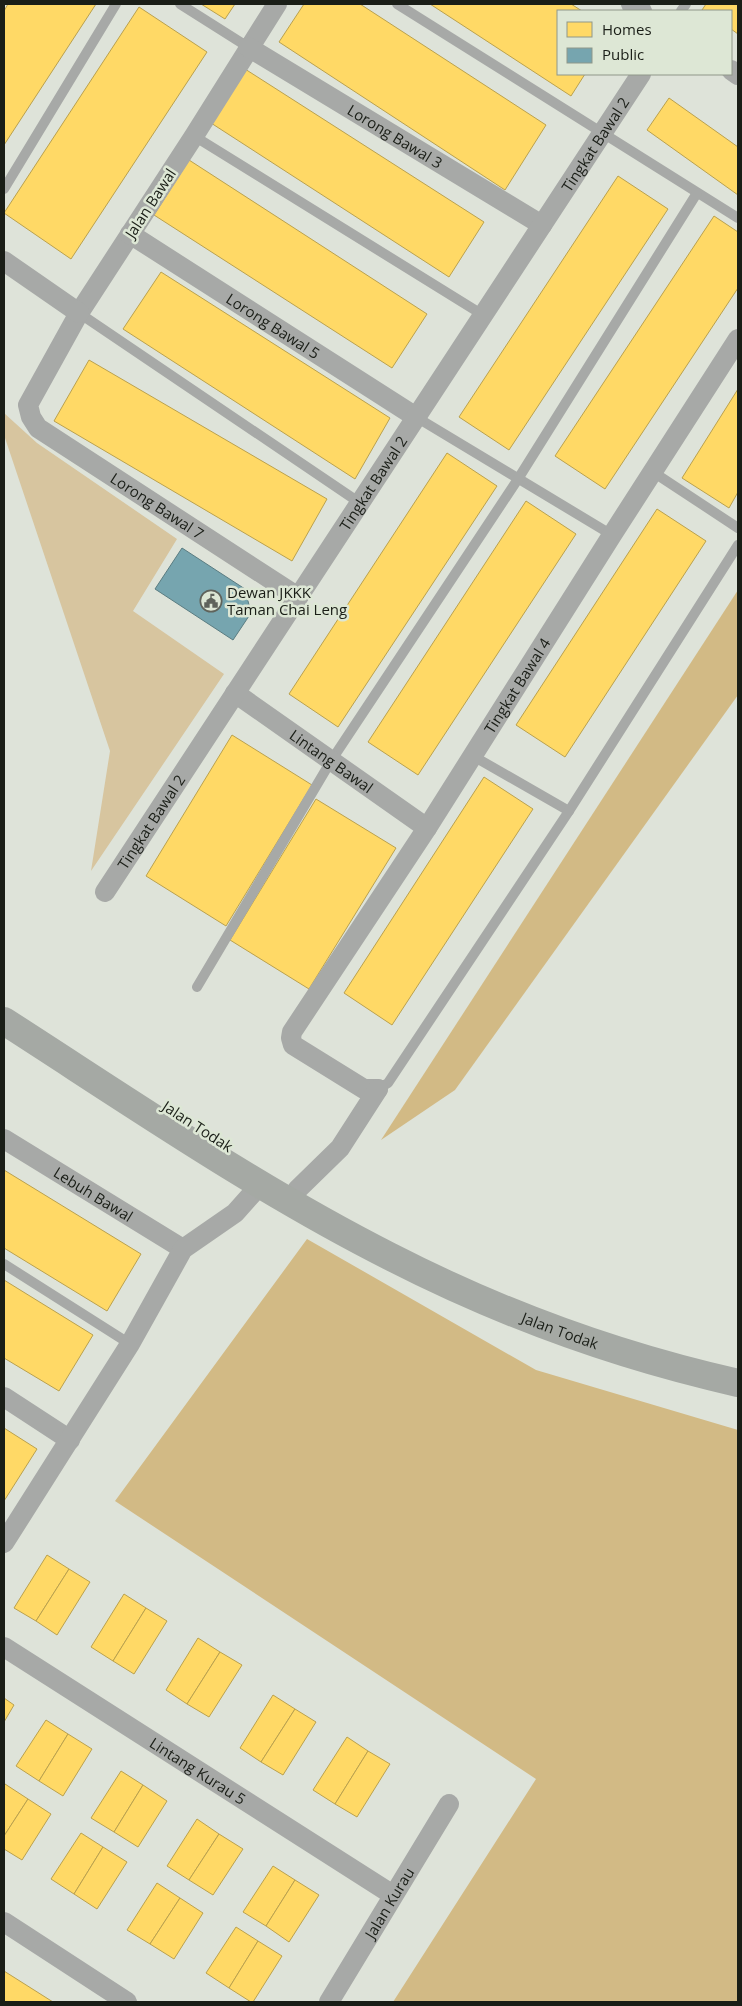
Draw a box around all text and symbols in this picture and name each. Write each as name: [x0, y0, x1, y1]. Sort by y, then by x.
legend: [557, 10, 732, 75]
text: Homes: [602, 19, 652, 39]
text: Public: [602, 44, 644, 64]
street label: Tingkat Bawal 2: [557, 93, 633, 195]
street label: Lorong Bawal 3: [344, 100, 446, 173]
street label: Jalan Bawal: [119, 164, 180, 243]
street label: Lorong Bawal 5: [222, 288, 324, 363]
street label: Tingkat Bawal 2: [335, 432, 411, 534]
street label: Lorong Bawal 7: [107, 468, 208, 543]
place label: Dewan JKKK Taman Chai Leng: [227, 582, 347, 619]
public building icon: Dewan JKKK Taman Chai Leng: [199, 589, 223, 613]
street label: Tingkat Bawal 4: [479, 634, 555, 737]
street label: Lintang Bawal: [286, 725, 377, 797]
street label: Tingkat Bawal 2: [113, 771, 189, 873]
street label: Jalan Todak: [157, 1095, 237, 1156]
street label: Lebuh Bawal: [50, 1162, 137, 1226]
street label: Jalan Todak: [517, 1306, 601, 1353]
street label: Lintang Kurau 5: [146, 1733, 250, 1809]
street label: Jalan Kurau: [359, 1864, 418, 1944]

